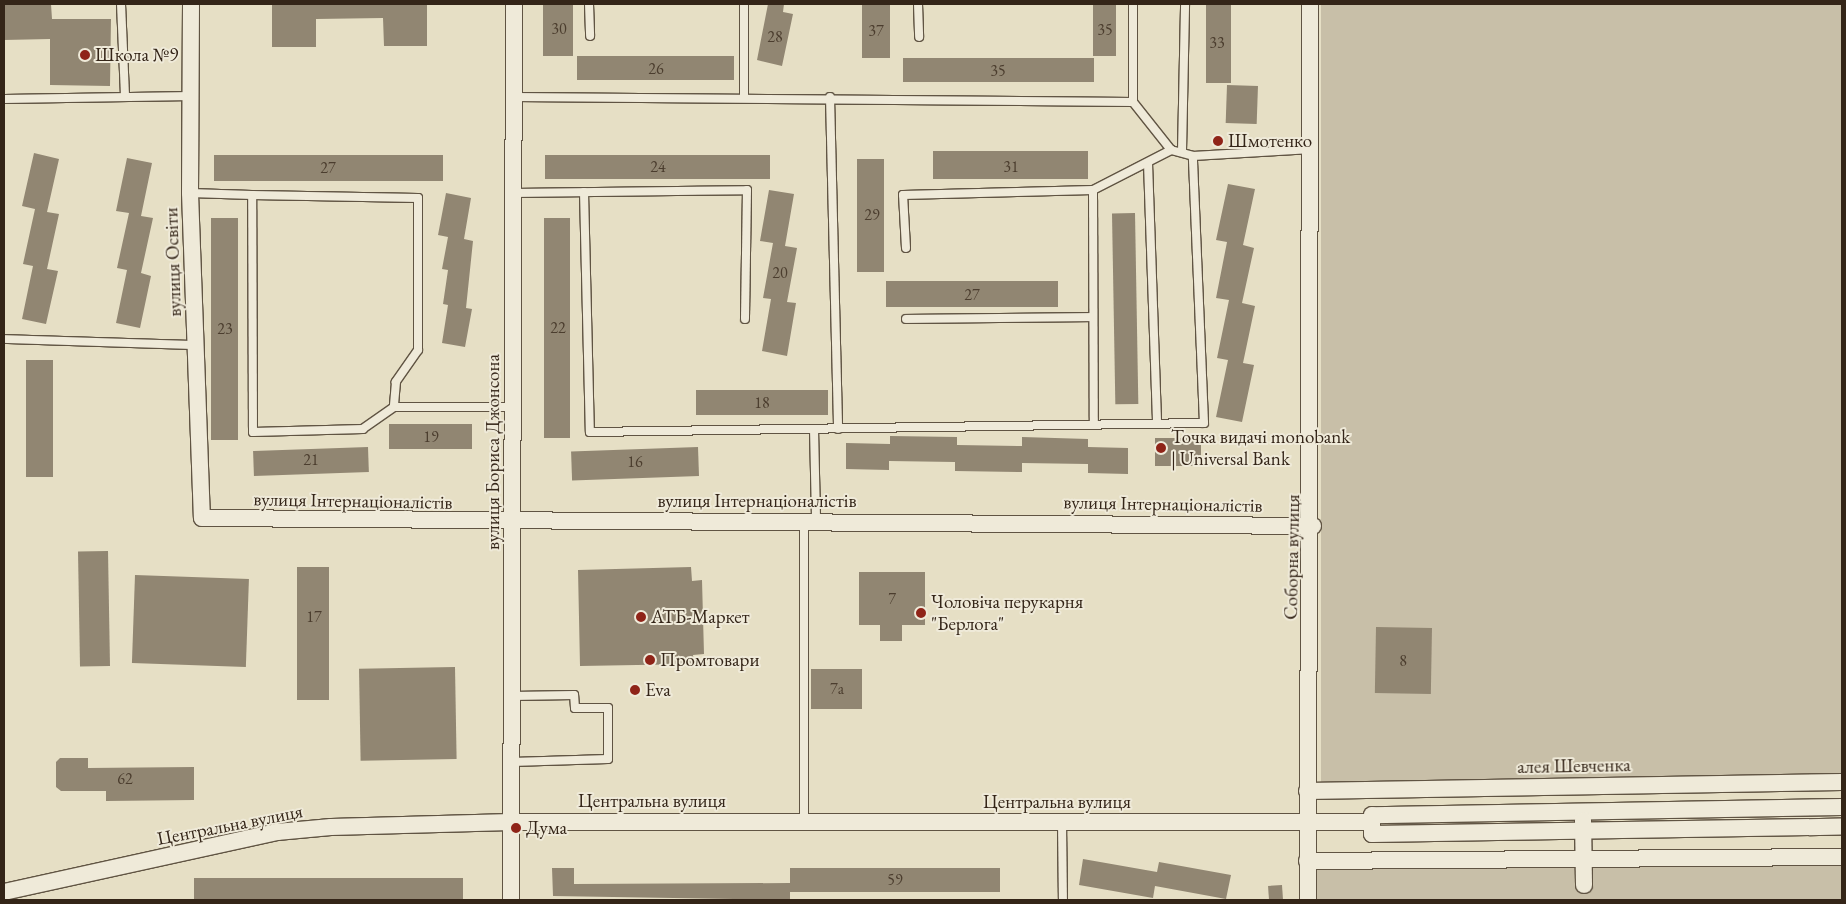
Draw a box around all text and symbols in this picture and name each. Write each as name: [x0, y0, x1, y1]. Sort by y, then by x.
house number: 30: [551, 19, 567, 39]
house number: 35: [1097, 20, 1113, 40]
house number: 37: [868, 21, 884, 41]
house number: 28: [767, 27, 783, 47]
house number: 33: [1209, 33, 1225, 53]
place label: Школа №9: [95, 44, 178, 66]
marker: Школа №9: [79, 49, 91, 61]
house number: 26: [648, 59, 664, 79]
house number: 35: [990, 61, 1006, 81]
place label: Шмотенко: [1228, 130, 1312, 152]
marker: Шмотенко: [1212, 135, 1224, 147]
house number: 24: [650, 157, 666, 177]
house number: 31: [1003, 157, 1019, 177]
house number: 27: [320, 158, 336, 178]
house number: 29: [864, 205, 880, 225]
street label: вулиця Освіти: [160, 207, 186, 317]
house number: 20: [772, 263, 788, 283]
house number: 27: [964, 285, 980, 305]
house number: 22: [550, 318, 566, 338]
house number: 23: [217, 319, 233, 339]
street label: вулиця Бориса Джонсона: [482, 354, 504, 550]
house number: 18: [754, 393, 770, 413]
place label: Точка видачі monobank | Universal Bank: [1171, 426, 1350, 470]
house number: 19: [423, 427, 439, 447]
marker: Точка видачі monobank | Universal Bank: [1155, 442, 1167, 454]
house number: 21: [303, 450, 319, 470]
house number: 16: [627, 452, 643, 472]
street label: вулиця Інтернаціоналістів: [253, 488, 453, 514]
street label: вулиця Інтернаціоналістів: [657, 490, 857, 512]
street label: вулиця Інтернаціоналістів: [1063, 491, 1263, 517]
street label: Соборна вулиця: [1280, 494, 1304, 620]
house number: 7: [888, 589, 896, 609]
place label: Чоловіча перукарня "Берлога": [931, 591, 1083, 635]
place label: АТБ-Маркет: [651, 606, 750, 628]
house number: 17: [306, 607, 322, 627]
marker: Чоловіча перукарня "Берлога": [915, 607, 927, 619]
marker: АТБ-Маркет: [635, 611, 647, 623]
place label: Промтовари: [660, 649, 759, 671]
house number: 8: [1399, 651, 1407, 671]
marker: Промтовари: [644, 654, 656, 666]
place label: Eva: [645, 679, 671, 701]
house number: 7а: [830, 679, 844, 699]
marker: Eva: [629, 684, 641, 696]
street label: алея Шевченка: [1517, 754, 1631, 778]
house number: 62: [117, 769, 133, 789]
street label: Центральна вулиця: [578, 790, 726, 812]
street label: Центральна вулиця: [983, 791, 1131, 813]
street label: Центральна вулиця: [155, 800, 305, 850]
place label: Дума: [526, 817, 567, 839]
marker: Дума: [510, 822, 522, 834]
house number: 59: [887, 870, 903, 890]

